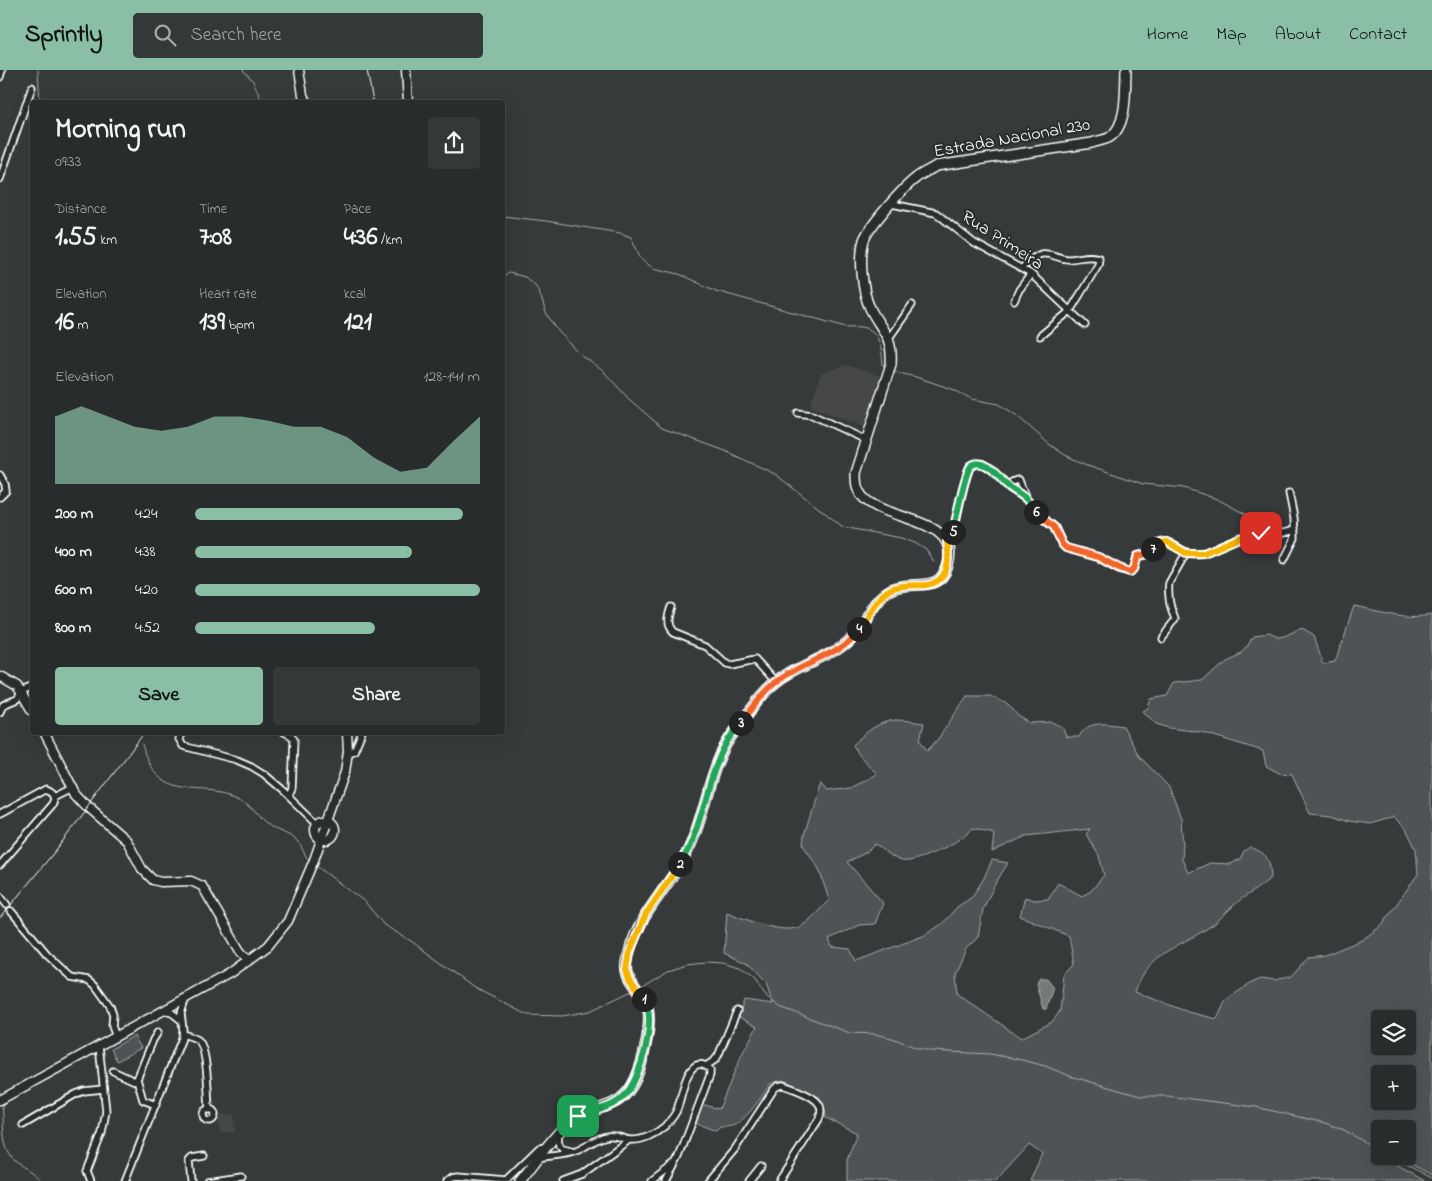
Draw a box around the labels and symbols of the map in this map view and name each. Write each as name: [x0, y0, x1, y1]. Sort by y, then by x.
street label: Estrada Nacional 230: [932, 112, 1093, 166]
street label: Rua Primeira: [956, 205, 1048, 277]
pin: 6: [1024, 500, 1048, 524]
pin: [1240, 512, 1282, 554]
pin: 5: [940, 520, 966, 544]
pin: 7: [1140, 536, 1166, 562]
pin: 4: [846, 616, 872, 642]
pin: 3: [728, 710, 754, 736]
pin: 2: [668, 852, 692, 876]
pin: 1: [632, 986, 656, 1012]
pin: [557, 1095, 599, 1137]

